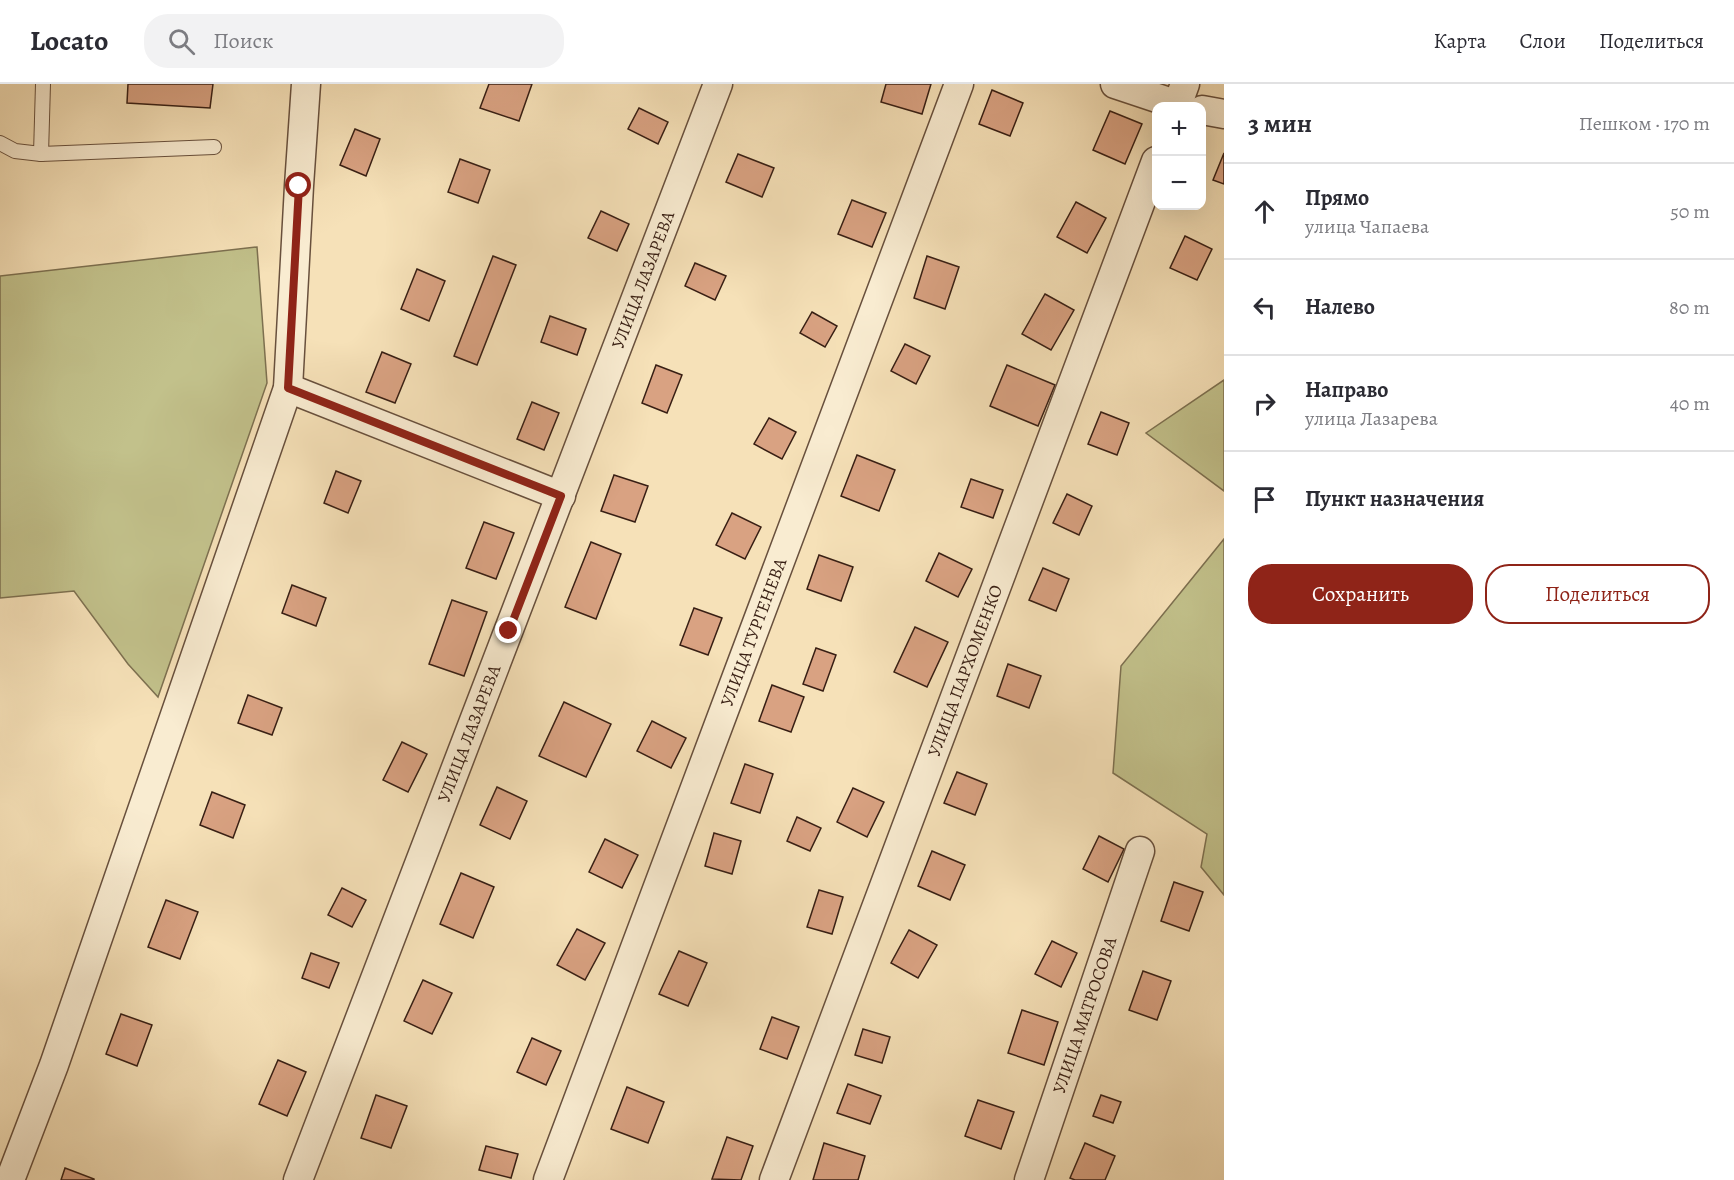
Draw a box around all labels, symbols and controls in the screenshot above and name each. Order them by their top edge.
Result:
search box [144,14,564,68]
text: Locato [30,22,108,60]
icon: search [165,25,198,58]
text: Поиск [213,26,274,56]
text: Карта [1433,27,1486,55]
text: Слои [1519,27,1566,55]
text: Поделиться [1599,27,1704,55]
map controls [1152,102,1206,210]
button: + [1152,102,1206,156]
text: 3 мин [1248,106,1312,141]
text: Пешком · 170 m [1579,110,1710,137]
button: − [1152,156,1206,210]
route start [285,172,311,198]
text: Прямо [1305,183,1369,213]
icon: ahead [1248,195,1281,228]
text: 50 m [1670,198,1710,225]
street label: УЛИЦА ЛАЗАРЕВА [606,207,680,352]
text: улица Чапаева [1305,213,1429,240]
icon: left [1248,291,1281,324]
text: Налево [1305,292,1375,322]
text: 80 m [1669,294,1710,321]
text: Направо [1305,375,1388,405]
icon: right [1248,387,1281,420]
text: 40 m [1670,390,1710,417]
text: улица Лазарева [1305,405,1438,432]
icon: arrive [1248,483,1281,516]
text: Пункт назначения [1305,484,1484,514]
street label: УЛИЦА ТУРГЕНЕВА [715,554,792,710]
button: Сохранить [1248,564,1473,624]
button: Поделиться [1485,564,1710,624]
street label: УЛИЦА ПАРХОМЕНКО [922,581,1008,760]
route end [495,617,521,643]
street label: УЛИЦА ЛАЗАРЕВА [432,661,507,806]
street label: УЛИЦА МАТРОСОВА [1047,933,1122,1097]

